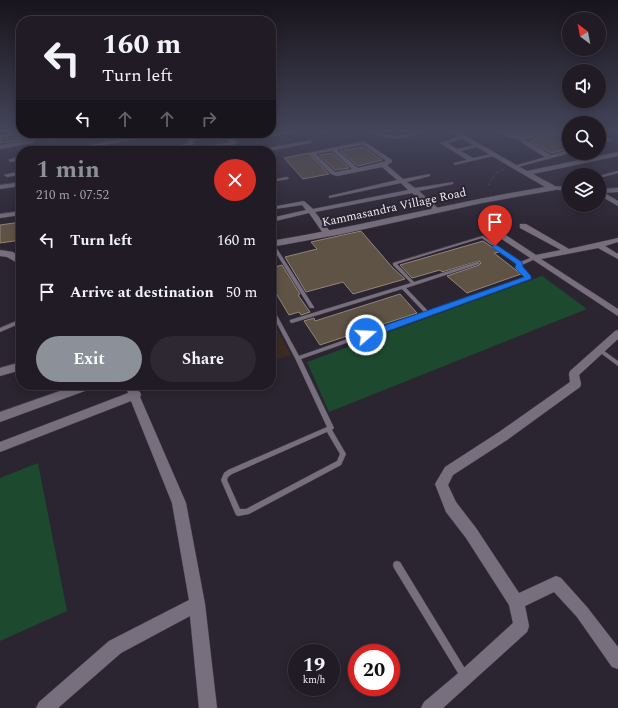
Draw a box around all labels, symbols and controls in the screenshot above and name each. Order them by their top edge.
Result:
north arrow [562,12,606,56]
map controls [562,12,606,212]
text: 160 m [102,23,181,66]
icon: left [36,32,88,84]
text: Turn left [102,62,173,89]
button: sound [562,64,606,108]
icon: left [72,108,94,130]
icon: ahead [114,108,136,130]
icon: ahead [156,108,178,130]
icon: right [198,108,220,130]
button: search [562,116,606,160]
text: 1 min [36,152,100,188]
button: close [214,159,256,201]
button: layers [562,168,606,212]
street label: Kammasandra Village Road [320,183,468,232]
text: 210 m · 07:52 [36,185,109,205]
pin [478,205,512,246]
icon: arrive [484,211,506,233]
icon: left [36,229,58,251]
text: Turn left [70,229,132,252]
text: 160 m [217,229,256,252]
icon: arrive [36,281,58,303]
text: Arrive at destination [70,281,214,304]
text: 50 m [226,281,257,304]
position arrow [345,314,387,356]
button: Exit [36,336,142,382]
button: Share [150,336,256,382]
speed limit sign: 20 [348,644,400,696]
text: 19 [303,650,325,680]
text: km/h [303,672,325,688]

